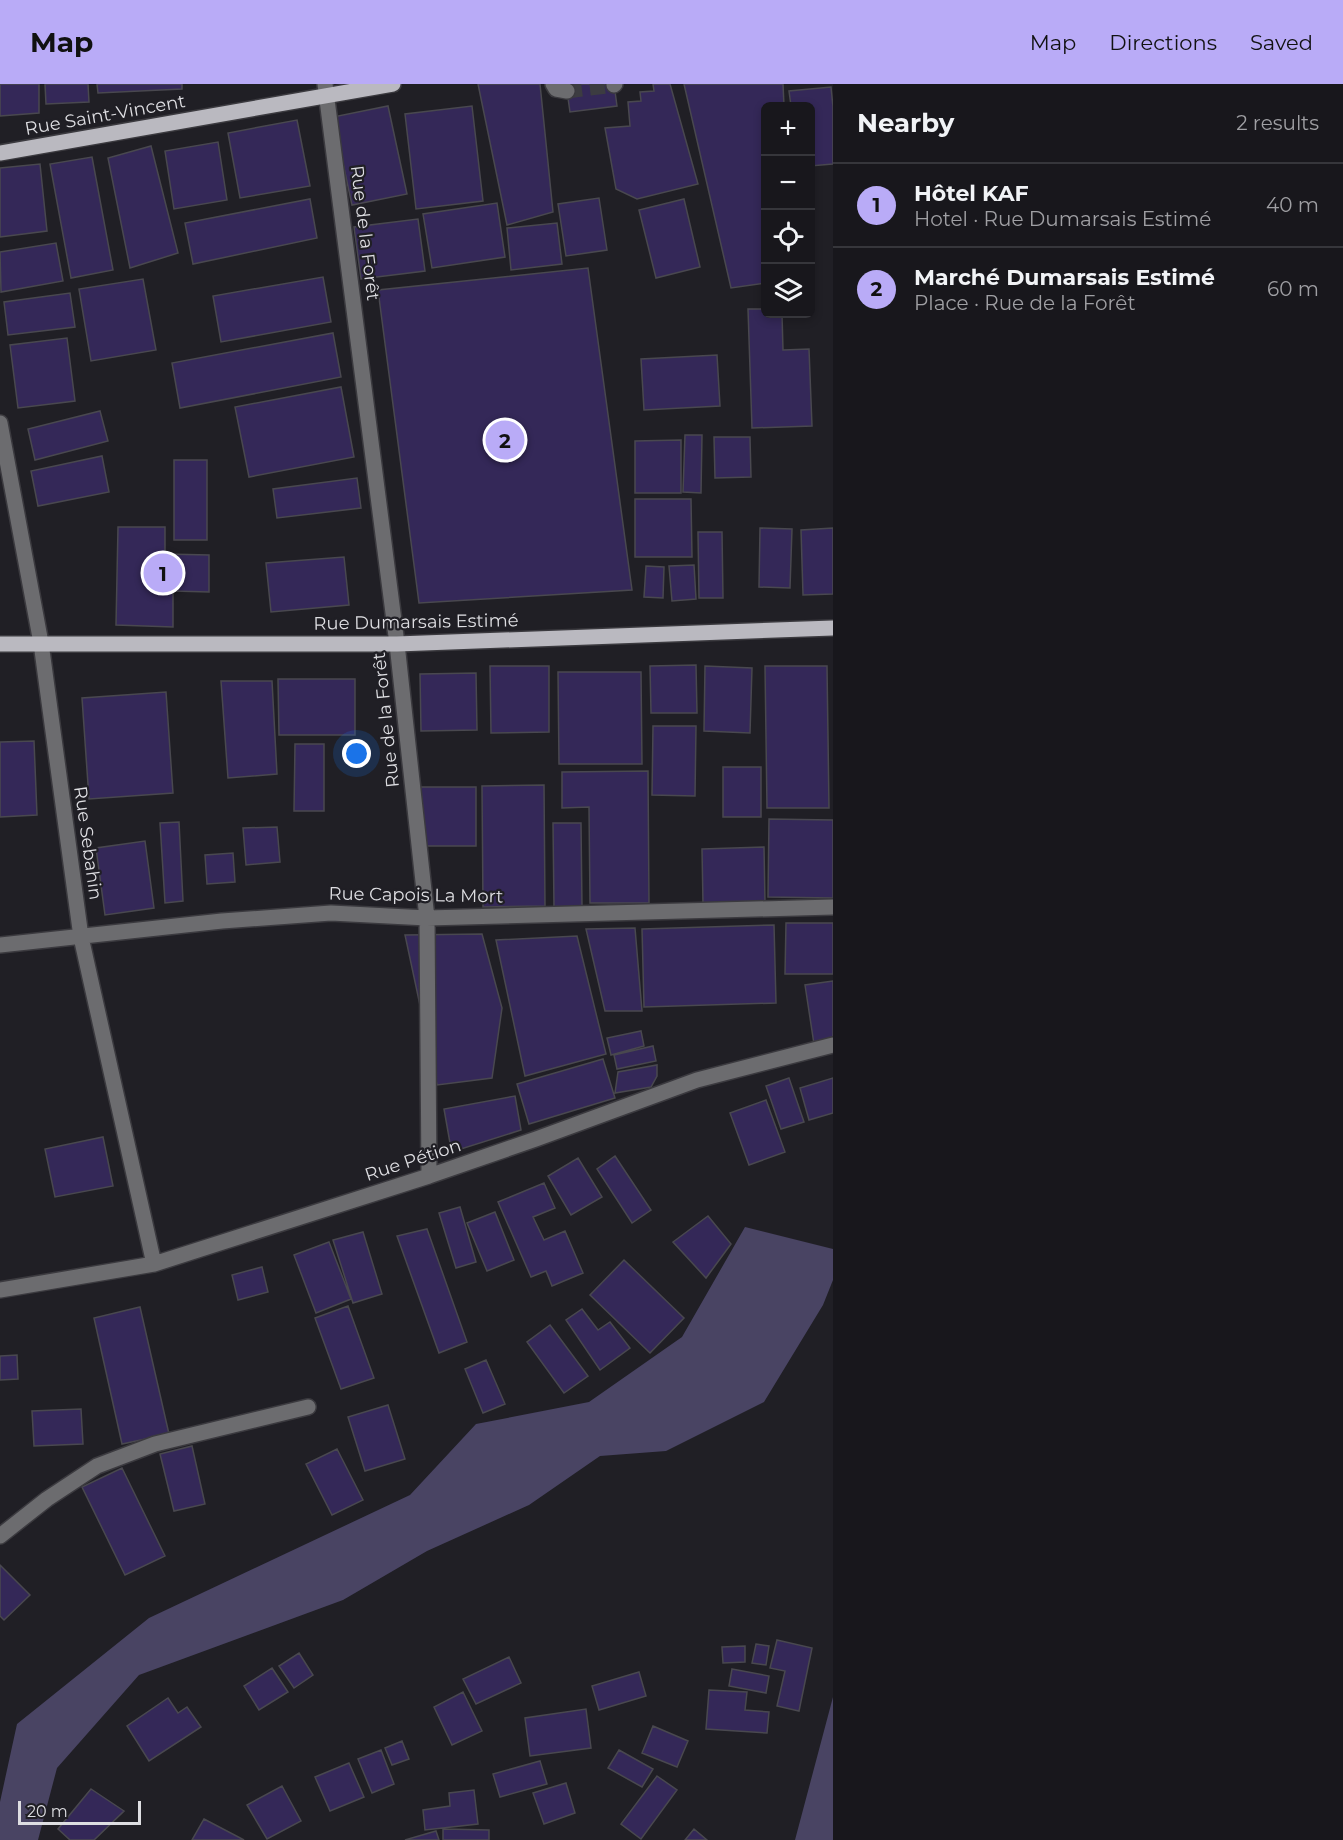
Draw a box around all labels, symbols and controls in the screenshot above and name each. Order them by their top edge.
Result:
text: Map [30,25,93,59]
text: Map [1030,30,1076,55]
text: Directions [1109,30,1217,55]
text: Saved [1250,30,1313,55]
street label: Rue Saint-Vincent [23,90,187,140]
map controls [761,102,815,318]
button: + [761,102,815,156]
text: Nearby [857,107,954,139]
text: 2 results [1236,111,1319,135]
button: − [761,156,815,210]
street label: Rue de la Forêt [346,164,384,302]
text: Hôtel KAF [914,180,1029,207]
text: 1 [873,193,880,217]
text: 40 m [1266,193,1319,217]
text: Hotel · Rue Dumarsais Estimé [914,207,1211,231]
button: locate [761,210,815,264]
button: layers [761,264,815,318]
text: Marché Dumarsais Estimé [914,264,1215,291]
text: 2 [871,277,882,301]
text: 60 m [1267,277,1319,301]
text: Place · Rue de la Forêt [914,291,1136,315]
pin: 2 [486,418,524,462]
pin: 1 [144,550,182,596]
street label: Rue Dumarsais Estimé [313,609,519,635]
street label: Rue de la Forêt [368,651,404,789]
your location [342,739,371,768]
street label: Rue Sebahin [69,785,107,901]
street label: Rue Capois La Mort [328,882,504,908]
street label: Rue Pétion [362,1134,464,1186]
scale bar [18,1798,141,1826]
text: 20 m [27,1802,68,1821]

